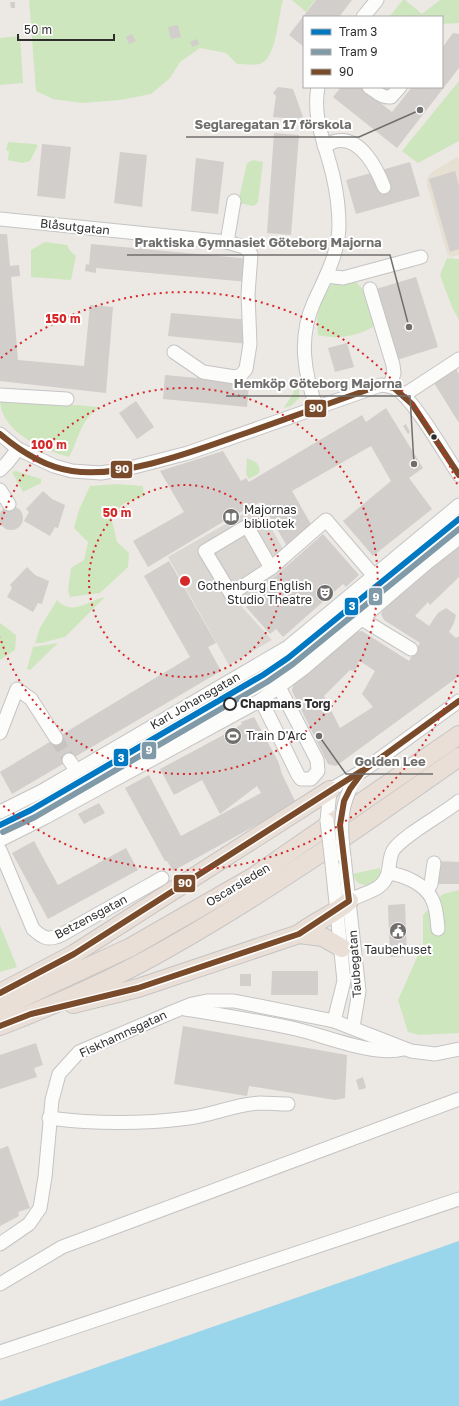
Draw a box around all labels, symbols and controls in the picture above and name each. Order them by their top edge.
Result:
scale bar [18,16,114,42]
legend [303,16,443,88]
text: 50 m [24,22,52,37]
text: Tram 3 [339,24,377,39]
text: Tram 9 [339,44,378,59]
text: 90 [339,64,354,79]
callout: Seglaregatan 17 förskola [186,112,359,137]
text: Seglaregatan 17 förskola [194,116,352,132]
street label: Blåsutgatan [39,215,111,238]
callout: Praktiska Gymnasiet Göteborg Majorna [127,230,390,255]
text: Praktiska Gymnasiet Göteborg Majorna [134,234,382,250]
text: 150 m [46,311,80,326]
callout: Hemköp Göteborg Majorna [226,371,410,396]
text: Hemköp Göteborg Majorna [234,375,403,391]
line badge: 90 [304,399,327,418]
text: 90 [309,401,323,414]
unlabelled marker [429,432,439,442]
text: 100 m [31,437,67,452]
line badge: 90 [110,460,133,479]
text: 90 [115,462,129,475]
place label: Majornas bibliotek [244,502,297,531]
text: 50 m [103,505,131,520]
library icon: Majornas bibliotek [221,507,241,527]
centre of rings [178,574,192,588]
place label: Gothenburg English Studio Theatre [197,578,312,607]
theatre icon: Gothenburg English Studio Theatre [315,583,335,603]
line badge: 9 [368,587,383,606]
text: 9 [373,590,380,603]
line badge: 3 [344,597,359,616]
text: 3 [349,599,356,612]
street label: Karl Johansgatan [147,669,242,732]
place label: Chapmans Torg [240,696,330,711]
marker: Chapmans Torg [223,697,237,711]
sports icon: Train D'Arc [223,726,243,746]
place label: Train D'Arc [246,728,307,743]
line badge: 9 [141,741,157,760]
text: 9 [146,743,153,756]
line badge: 3 [113,748,129,767]
callout: Golden Lee [346,749,433,774]
text: 3 [118,751,125,764]
text: Golden Lee [354,753,426,769]
street label: Oscarsleden [203,860,272,910]
line badge: 90 [173,874,196,893]
text: 90 [178,876,192,889]
street label: Betzensgatan [52,891,130,942]
public building icon: Taubehuset [388,921,408,941]
street label: Taubegatan [345,930,364,998]
place label: Taubehuset [364,942,432,957]
street label: Fiskhamnsgatan [77,1007,169,1060]

